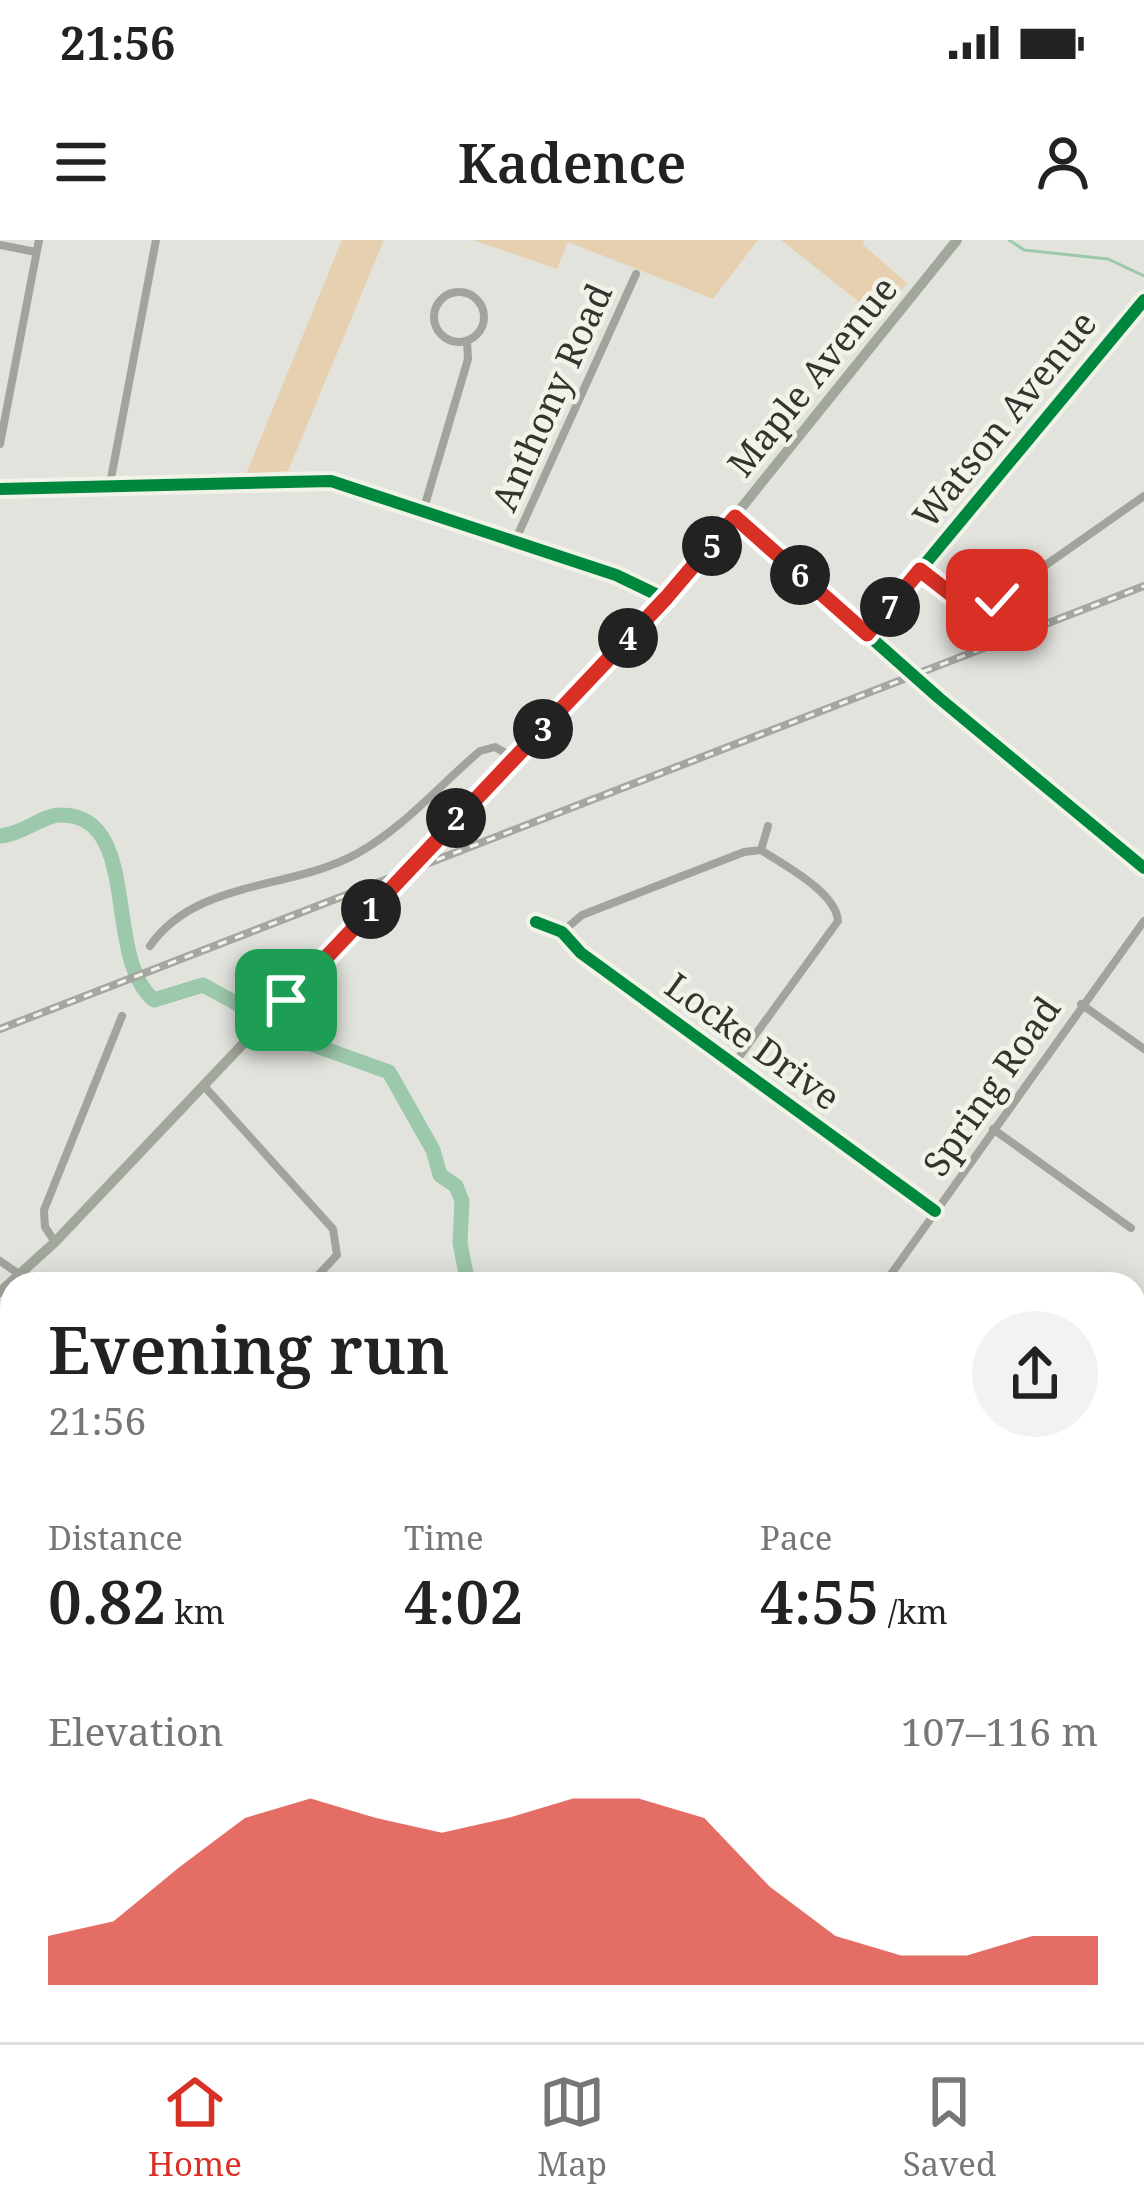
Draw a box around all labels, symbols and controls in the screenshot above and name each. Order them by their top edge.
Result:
text: 21:56 [60,12,175,73]
text: Kadence [458,125,686,199]
icon: menu [48,129,114,195]
icon: person [1030,129,1096,195]
street label: Maple Avenue [716,266,908,486]
street label: Anthony Road [479,276,623,518]
street label: Watson Avenue [901,300,1107,538]
pin: 5 [682,516,742,576]
text: 5 [703,523,721,568]
pin: 6 [770,545,830,605]
pin [946,549,1048,651]
text: 6 [791,552,809,597]
icon: check [964,567,1030,633]
pin: 7 [860,577,920,637]
text: 7 [881,584,899,629]
pin: 4 [598,608,658,668]
text: 4 [619,615,637,660]
pin: 3 [513,699,573,759]
text: 3 [534,706,552,751]
pin: 2 [426,788,486,848]
text: 2 [447,795,465,840]
pin: 1 [341,879,401,939]
text: 1 [362,886,380,931]
pin [235,949,337,1051]
street label: Locke Drive [656,961,850,1121]
icon: arrive [253,967,319,1033]
street label: Spring Road [911,986,1071,1186]
text: Evening run [48,1303,449,1393]
button: share [972,1311,1098,1437]
text: 21:56 [48,1393,146,1446]
text: Distance [48,1515,183,1560]
text: Time [404,1515,484,1560]
text: Pace [760,1515,832,1560]
text: 0.82 [48,1560,166,1642]
text: 4:02 [404,1560,523,1642]
text: 4:55 [760,1560,879,1642]
text: km [166,1589,225,1634]
text: /km [879,1589,948,1634]
text: Elevation [48,1704,224,1757]
text: 107–116 m [901,1704,1098,1757]
tab: Home [148,2069,242,2186]
tab: Map [537,2069,607,2186]
tab: Saved [903,2069,996,2186]

